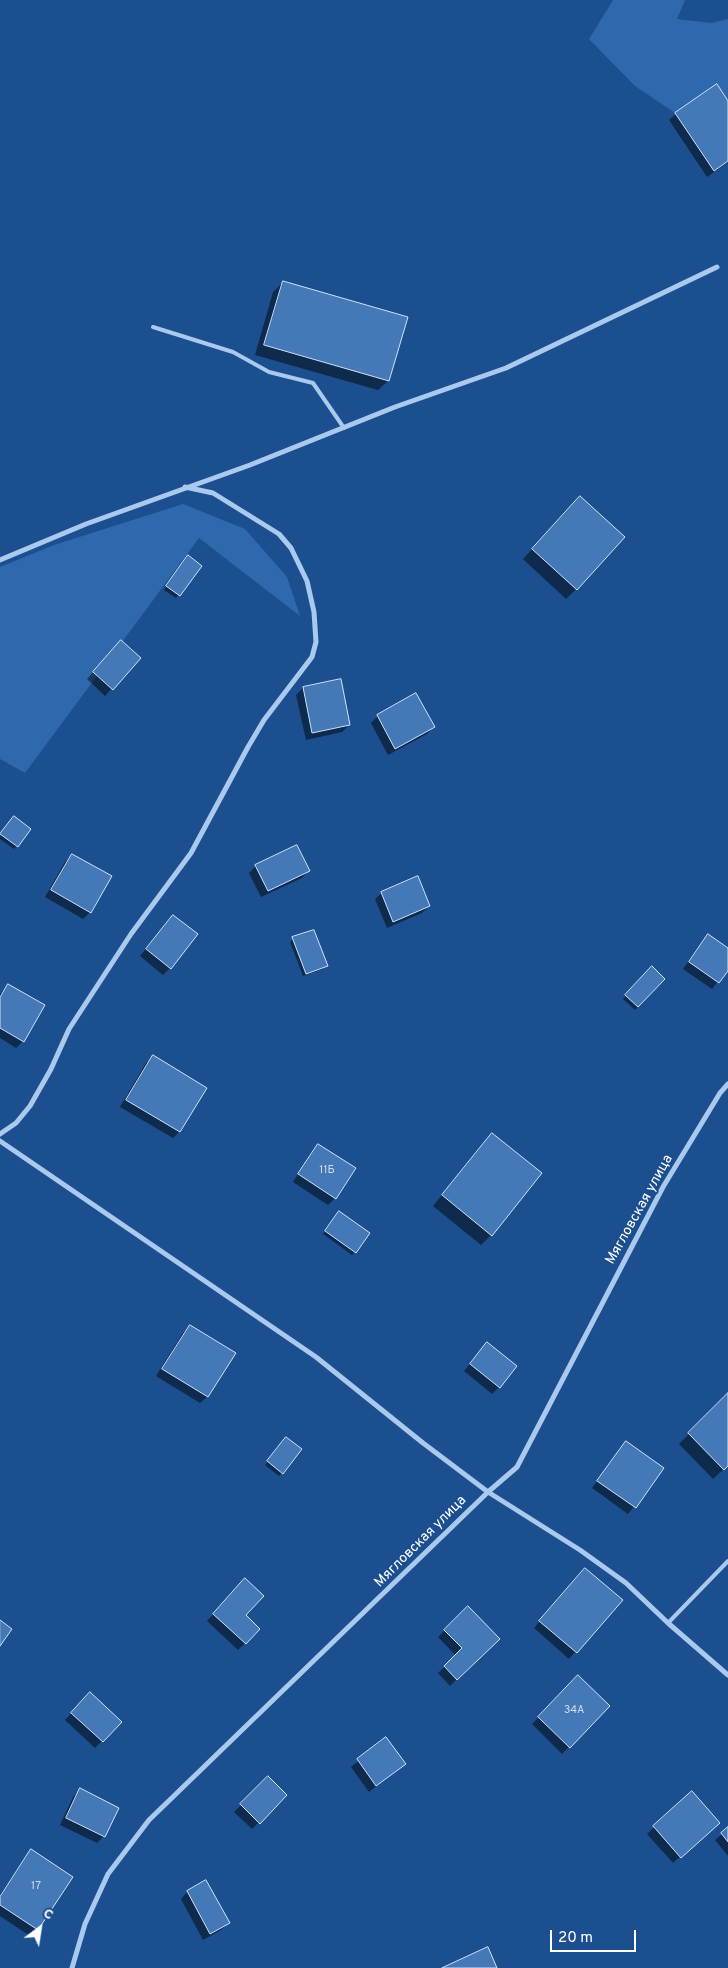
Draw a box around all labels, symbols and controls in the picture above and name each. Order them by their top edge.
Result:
street label: Мягловская улица [603,1152,677,1268]
house number: 11Б [319,1164,335,1178]
street label: Мягловская улица [372,1493,470,1591]
house number: 34А [564,1704,584,1718]
house number: 17 [31,1880,41,1894]
north arrow [15,1903,65,1953]
text: С [40,1905,56,1924]
scale bar [553,1920,639,1952]
text: 20 m [558,1929,593,1948]

